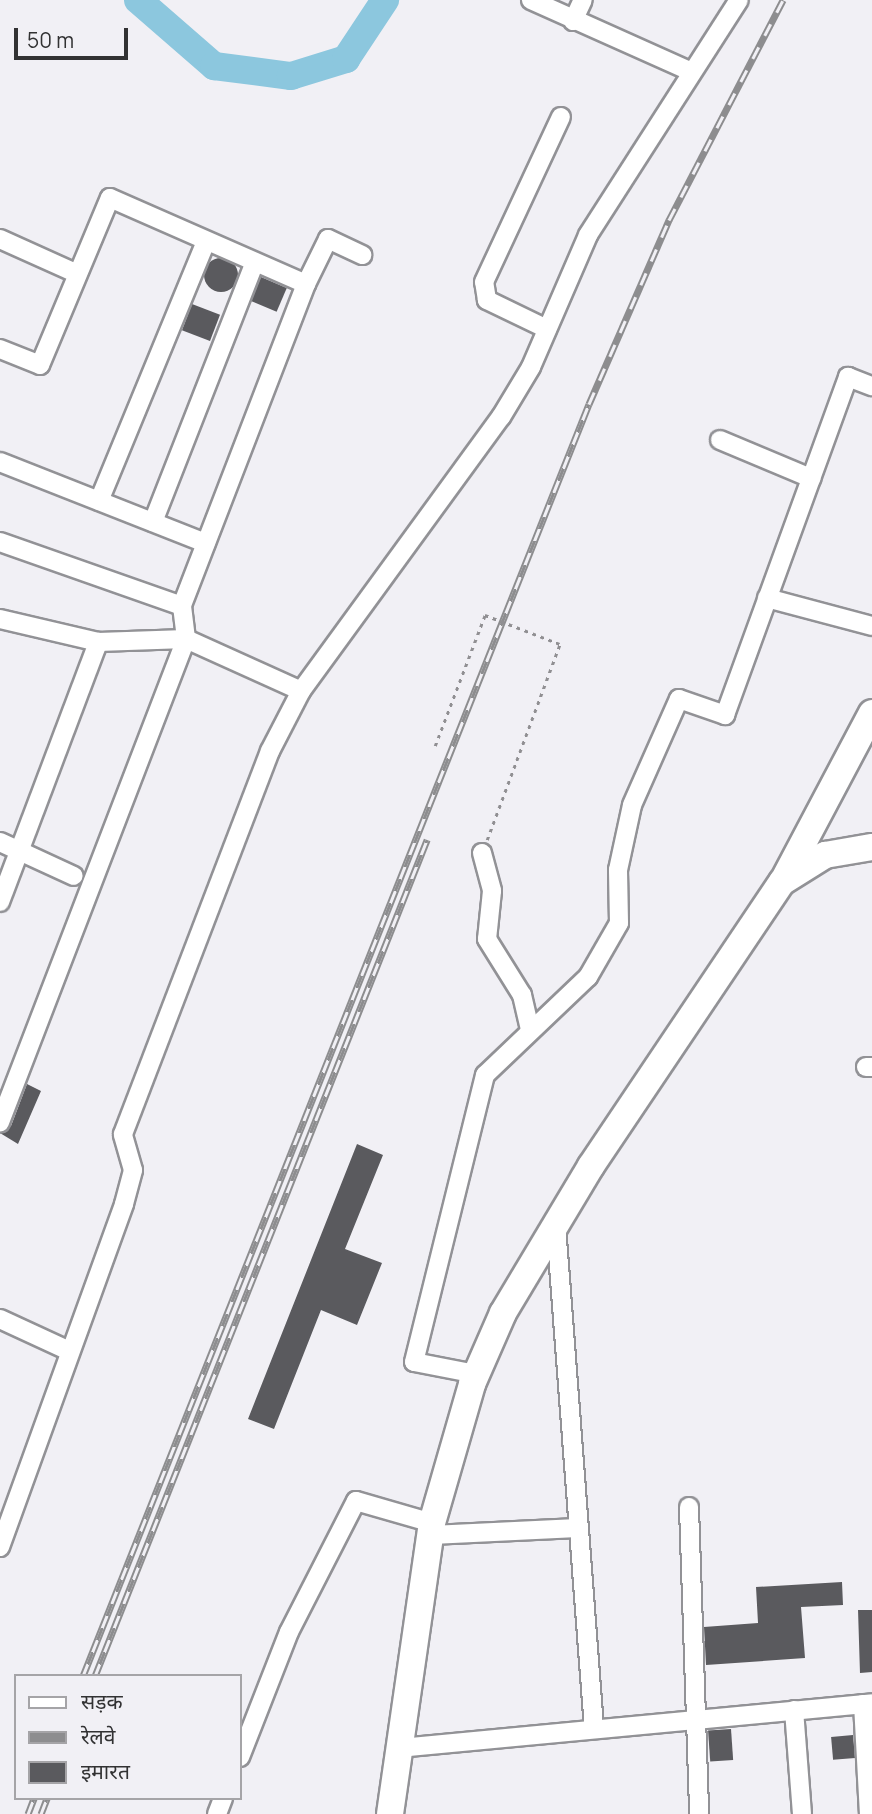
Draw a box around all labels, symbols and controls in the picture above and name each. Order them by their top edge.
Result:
scale bar [18,14,131,58]
text: 50 m [27,26,74,54]
legend [14,1674,242,1800]
text: सड़क [81,1687,123,1715]
text: रेलवे [81,1722,116,1750]
text: इमारत [81,1757,130,1785]

